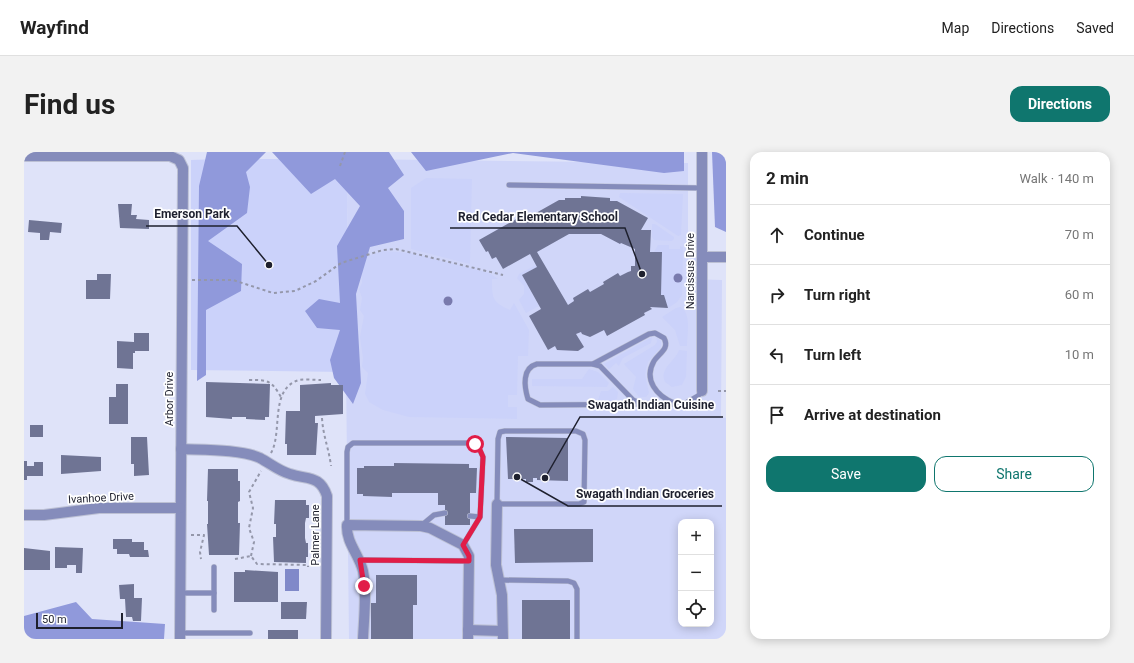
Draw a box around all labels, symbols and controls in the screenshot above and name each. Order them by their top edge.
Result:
text: Wayfind [20,16,89,39]
text: Map [942,20,969,36]
text: Directions [991,20,1054,36]
text: Saved [1076,20,1114,36]
button: Directions [1010,86,1110,122]
text: Find us [24,88,115,121]
text: 2 min [766,168,809,188]
text: Walk · 140 m [1019,171,1094,186]
callout: Emerson Park [146,202,237,226]
callout: Red Cedar Elementary School [450,204,625,228]
text: Emerson Park [154,207,230,221]
text: Red Cedar Elementary School [458,210,618,224]
icon: ahead [766,224,788,246]
text: Continue [804,226,865,244]
text: 70 m [1065,227,1094,242]
street label: Narcissus Drive [684,233,697,309]
icon: right [766,284,788,306]
text: Turn right [804,286,870,304]
text: 60 m [1065,287,1094,302]
icon: left [766,344,788,366]
text: Turn left [804,346,861,364]
text: 10 m [1065,347,1094,362]
street label: Arbor Drive [163,372,176,426]
callout: Swagath Indian Cuisine [580,393,723,417]
text: Swagath Indian Cuisine [588,398,715,412]
icon: arrive [766,404,788,426]
text: Arrive at destination [804,406,941,424]
route start [466,435,484,453]
button: Save [766,456,926,492]
button: Share [934,456,1094,492]
callout: Swagath Indian Groceries [568,482,722,506]
text: Swagath Indian Groceries [576,487,714,501]
street label: Ivanhoe Drive [68,490,134,506]
street label: Palmer Lane [309,504,322,566]
map controls [678,519,714,627]
button: + [678,519,714,555]
button: − [678,555,714,591]
route end [355,577,373,595]
button: locate [678,591,714,627]
scale bar [36,611,123,630]
text: 50 m [42,613,67,626]

